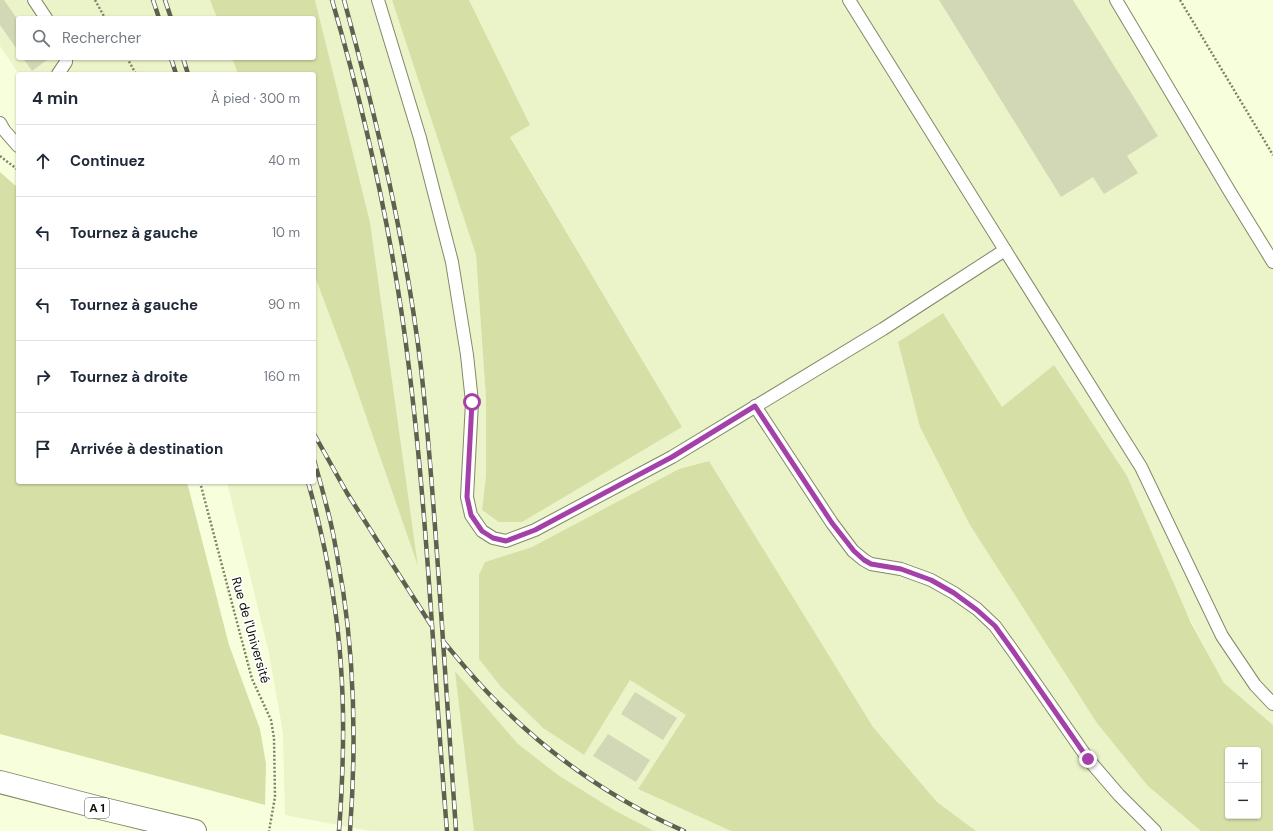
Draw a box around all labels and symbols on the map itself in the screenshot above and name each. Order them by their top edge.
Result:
route start [463,393,481,411]
street label: Rue de l'Université [228,575,274,685]
route end [1079,750,1097,768]
road number: A 1 [85,798,109,818]

